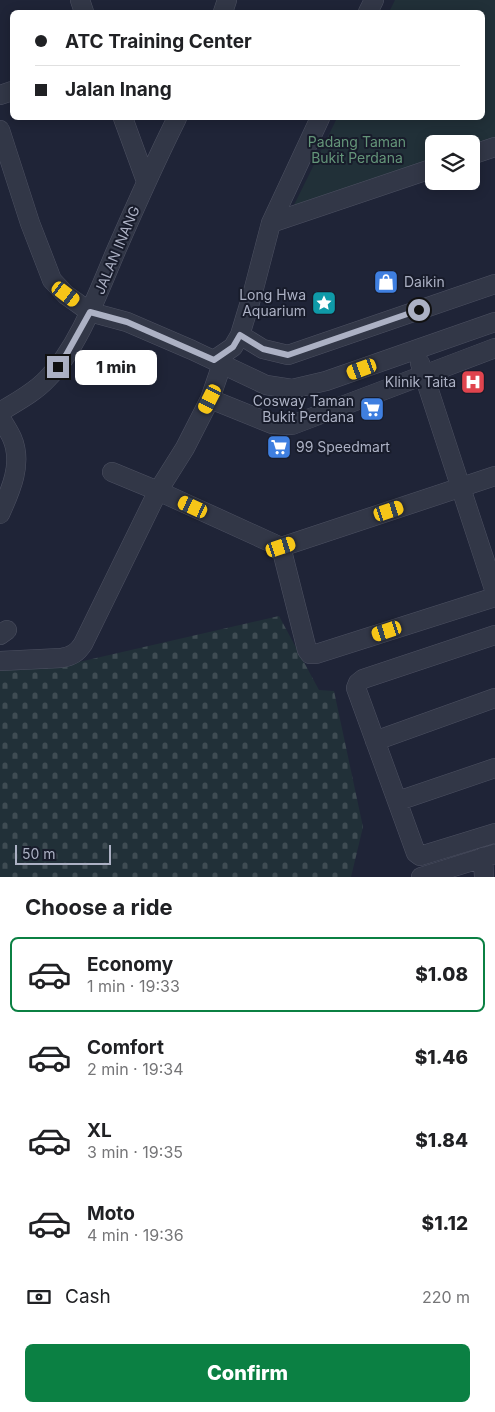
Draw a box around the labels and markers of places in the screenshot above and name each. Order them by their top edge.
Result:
shop icon: Daikin [373,269,399,295]
place label: Daikin [404,273,445,290]
place label: Long Hwa Aquarium [239,286,306,319]
place icon: Long Hwa Aquarium [311,290,337,316]
hospital icon: Klinik Taita [460,369,486,395]
place label: Klinik Taita [385,373,456,390]
place label: Cosway Taman Bukit Perdana [253,392,354,425]
supermarket icon: Cosway Taman Bukit Perdana [359,396,385,422]
supermarket icon: 99 Speedmart [266,434,292,460]
place label: 99 Speedmart [296,438,390,455]

